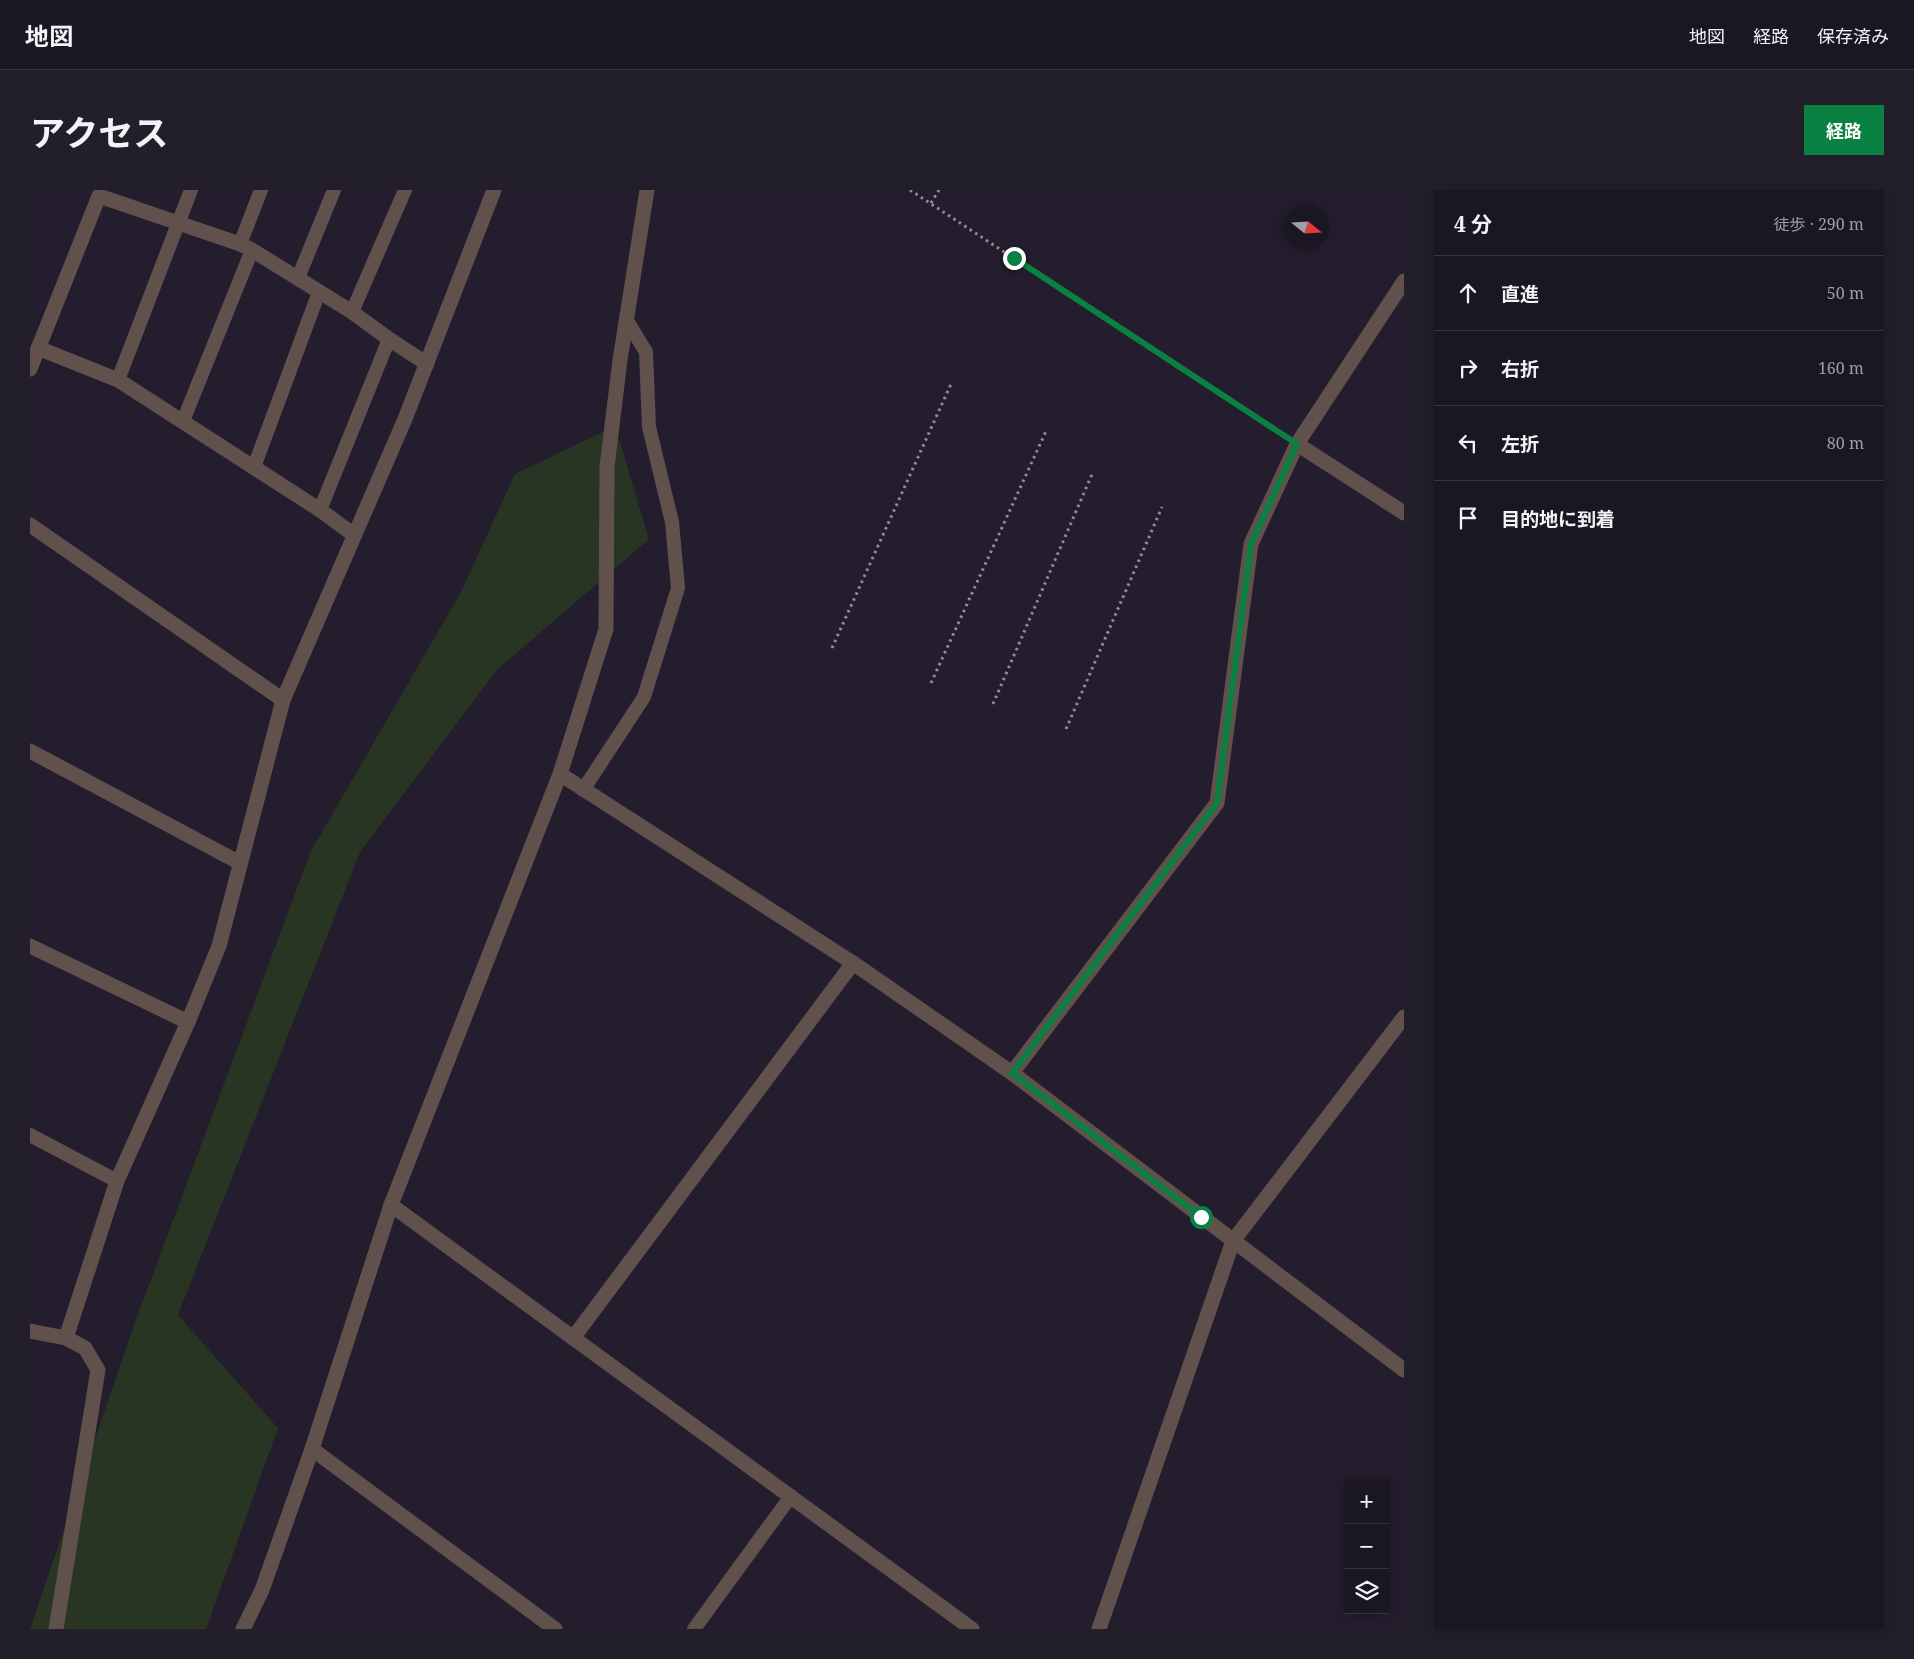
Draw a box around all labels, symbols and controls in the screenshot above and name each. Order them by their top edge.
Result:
text: 地図 [25,19,73,52]
text: 地図 [1689,24,1725,48]
text: 経路 [1753,24,1789,48]
text: 保存済み [1817,24,1889,48]
button: 経路 [1804,105,1884,155]
text: アクセス [30,109,168,156]
north arrow [1284,205,1329,250]
text: 4 分 [1454,210,1492,238]
text: 徒歩 · 290 m [1774,213,1864,235]
route end [1003,247,1026,270]
icon: ahead [1454,279,1482,307]
text: 直進 [1501,281,1539,307]
text: 50 m [1827,282,1864,304]
icon: right [1454,354,1482,382]
text: 右折 [1501,356,1539,382]
text: 160 m [1818,357,1864,379]
icon: left [1454,429,1482,457]
text: 左折 [1501,431,1539,457]
text: 80 m [1827,432,1864,454]
icon: arrive [1454,504,1482,532]
text: 目的地に到着 [1501,506,1615,532]
route start [1190,1206,1213,1229]
map controls [1344,1479,1389,1614]
button: + [1344,1479,1389,1524]
button: − [1344,1524,1389,1569]
button: layers [1344,1569,1389,1614]

